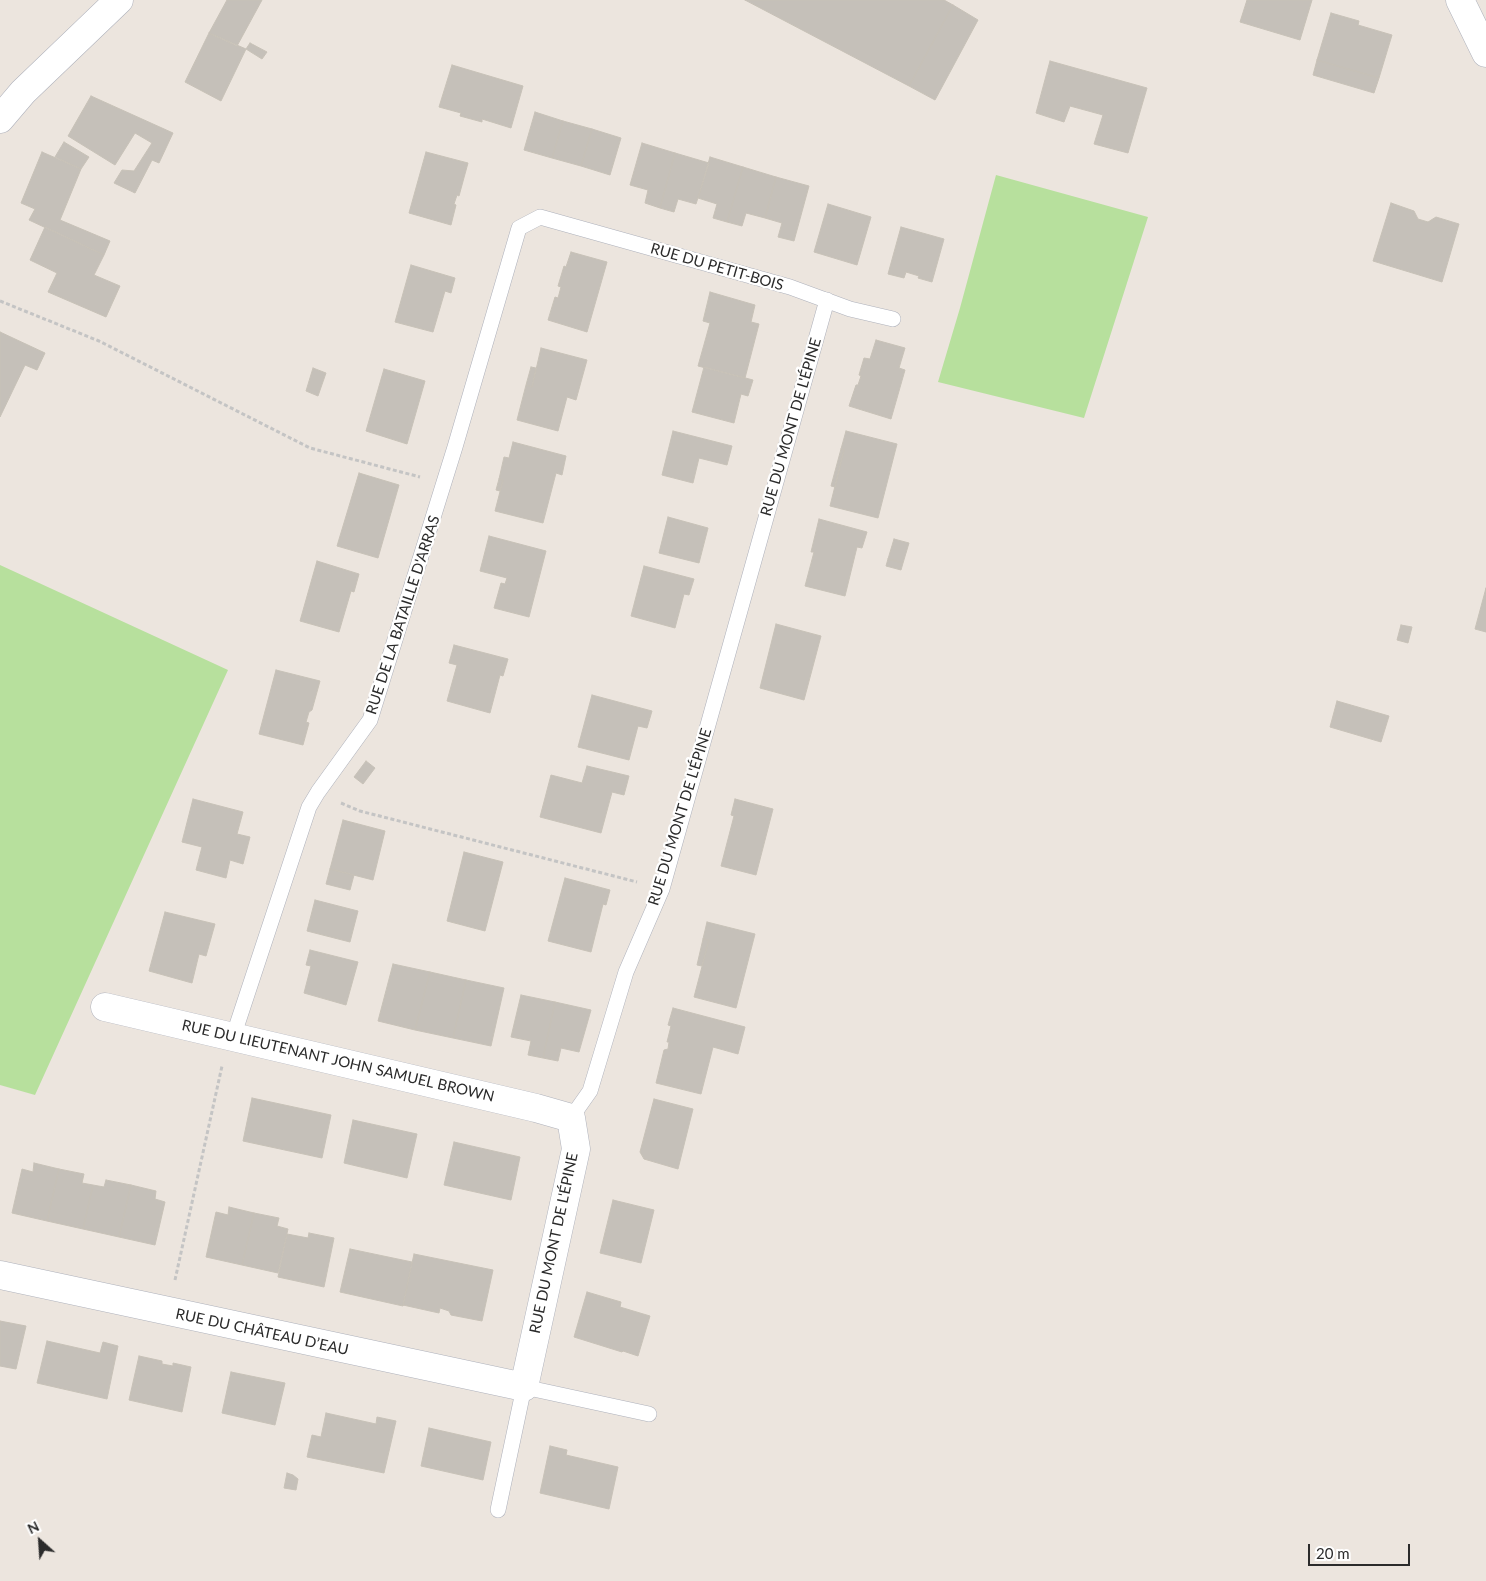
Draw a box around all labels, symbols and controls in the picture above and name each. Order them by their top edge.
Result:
street label: RUE DU PETIT-BOIS [648,239,786,295]
street label: RUE DU MONT DE L'ÉPINE [757,336,825,518]
street label: RUE DE LA BATAILLE D'ARRAS [362,513,444,717]
street label: RUE DU MONT DE L'ÉPINE [644,726,716,908]
street label: RUE DU LIEUTENANT JOHN SAMUEL BROWN [180,1016,496,1106]
street label: RUE DU MONT DE L'ÉPINE [526,1151,582,1335]
street label: RUE DU CHÂTEAU D’EAU [174,1305,350,1359]
north arrow [15,1516,65,1566]
text: N [25,1517,42,1537]
scale bar [1311,1534,1414,1566]
text: 20 m [1316,1544,1350,1562]

